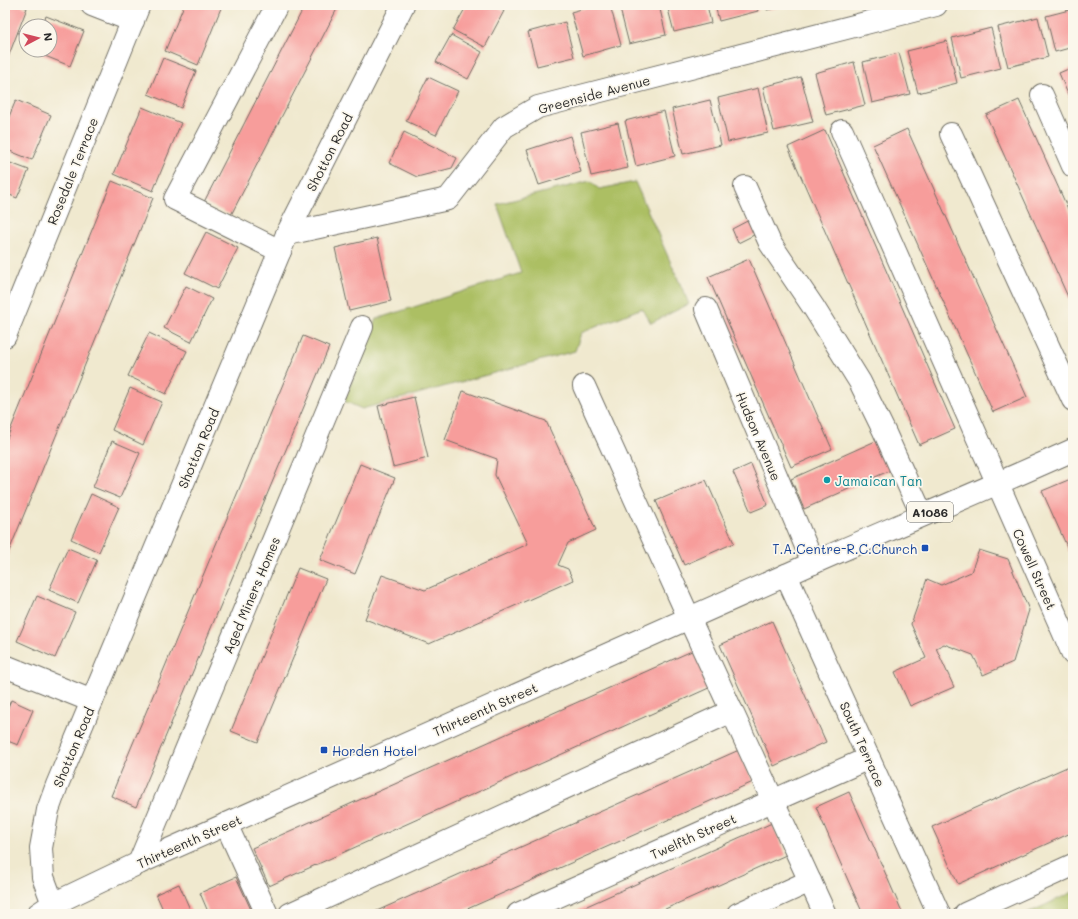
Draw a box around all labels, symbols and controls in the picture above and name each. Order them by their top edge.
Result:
north arrow [18,18,58,58]
text: N [40,32,56,42]
street label: Greenside Avenue [536,71,652,117]
street label: Shotton Road [302,110,356,194]
street label: Rosedale Terrace [43,115,101,227]
street label: Hudson Avenue [733,389,785,483]
street label: Shotton Road [174,405,222,491]
place label: Jamaican Tan [835,472,922,489]
marker: Jamaican Tan [822,475,832,485]
road number: A1086 [907,502,953,522]
street label: Cowell Street [1010,526,1061,613]
street label: Aged Miners Homes [219,534,283,656]
place label: T.A.Centre-R.C.Church [772,540,917,557]
marker: T.A.Centre-R.C.Church [920,543,930,553]
street label: Thirteenth Street [430,678,540,740]
street label: South Terrace [837,699,889,789]
street label: Shotton Road [49,704,97,790]
place label: Horden Hotel [332,742,417,759]
marker: Horden Hotel [319,745,329,755]
street label: Twelfth Street [647,809,739,863]
street label: Thirteenth Street [134,810,244,872]

